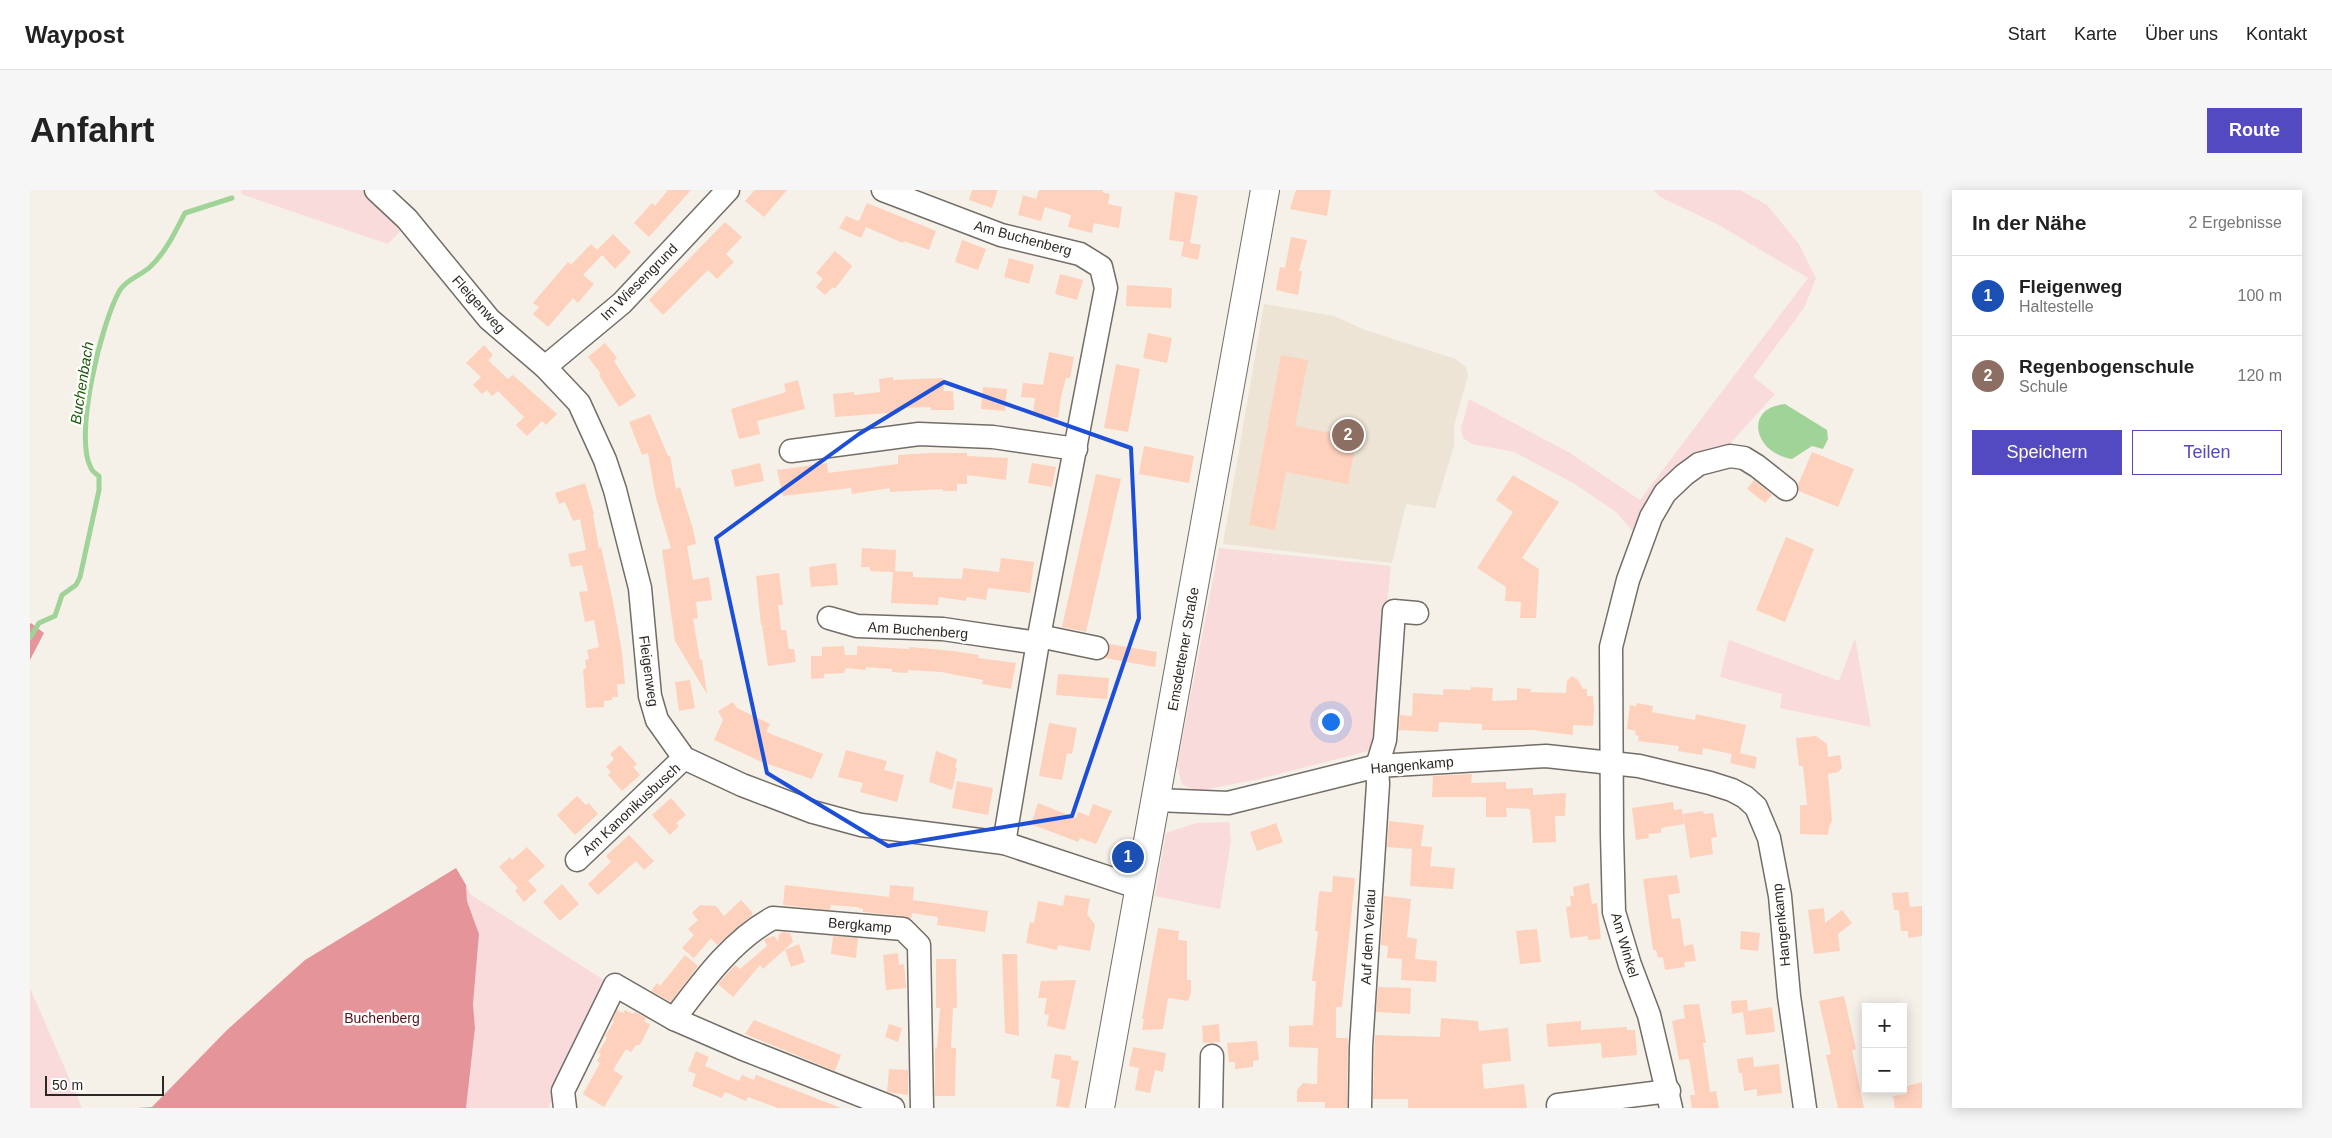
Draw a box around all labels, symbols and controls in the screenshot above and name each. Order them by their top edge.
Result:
text: Waypost [25,21,124,48]
text: Start [2008,24,2046,44]
text: Karte [2074,24,2117,44]
text: Über uns [2145,24,2218,44]
text: Kontakt [2246,24,2307,44]
button: Route [2207,108,2302,153]
text: Anfahrt [30,110,154,149]
text: In der Nähe [1972,211,2086,234]
text: 2 Ergebnisse [2189,214,2282,231]
street label: Am Buchenberg [972,217,1074,259]
street label: Im Wiesengrund [597,240,681,324]
street label: Fleigenweg [449,272,509,336]
text: Fleigenweg [2019,276,2122,297]
text: 1 [1984,287,1992,304]
text: 100 m [2238,287,2282,304]
text: Haltestelle [2019,298,2094,315]
water label: Buchenbach [67,340,96,425]
text: Regenbogenschule [2019,356,2194,377]
text: 2 [1984,367,1992,384]
text: 120 m [2238,367,2282,384]
text: Schule [2019,378,2068,395]
pin: 2 [1332,416,1364,454]
button: Speichern [1972,430,2122,475]
button: Teilen [2132,430,2282,475]
street label: Emsdettener Straße [1164,586,1202,712]
street label: Am Buchenberg [867,619,969,641]
street label: Fleigenweg [636,634,662,708]
your location [1318,709,1344,735]
street label: Hangenkamp [1370,753,1454,777]
street label: Am Kanonikusbusch [579,760,683,858]
pin: 1 [1112,838,1144,876]
street label: Hangenkamp [1769,883,1793,967]
street label: Auf dem Verlau [1358,889,1378,985]
street label: Am Winkel [1608,911,1642,979]
street label: Bergkamp [828,914,893,936]
map controls [1862,1003,1907,1093]
button: + [1862,1003,1907,1048]
park label: Buchenberg [344,1010,420,1026]
button: − [1862,1048,1907,1093]
scale bar [45,1073,164,1096]
text: 50 m [52,1077,83,1093]

